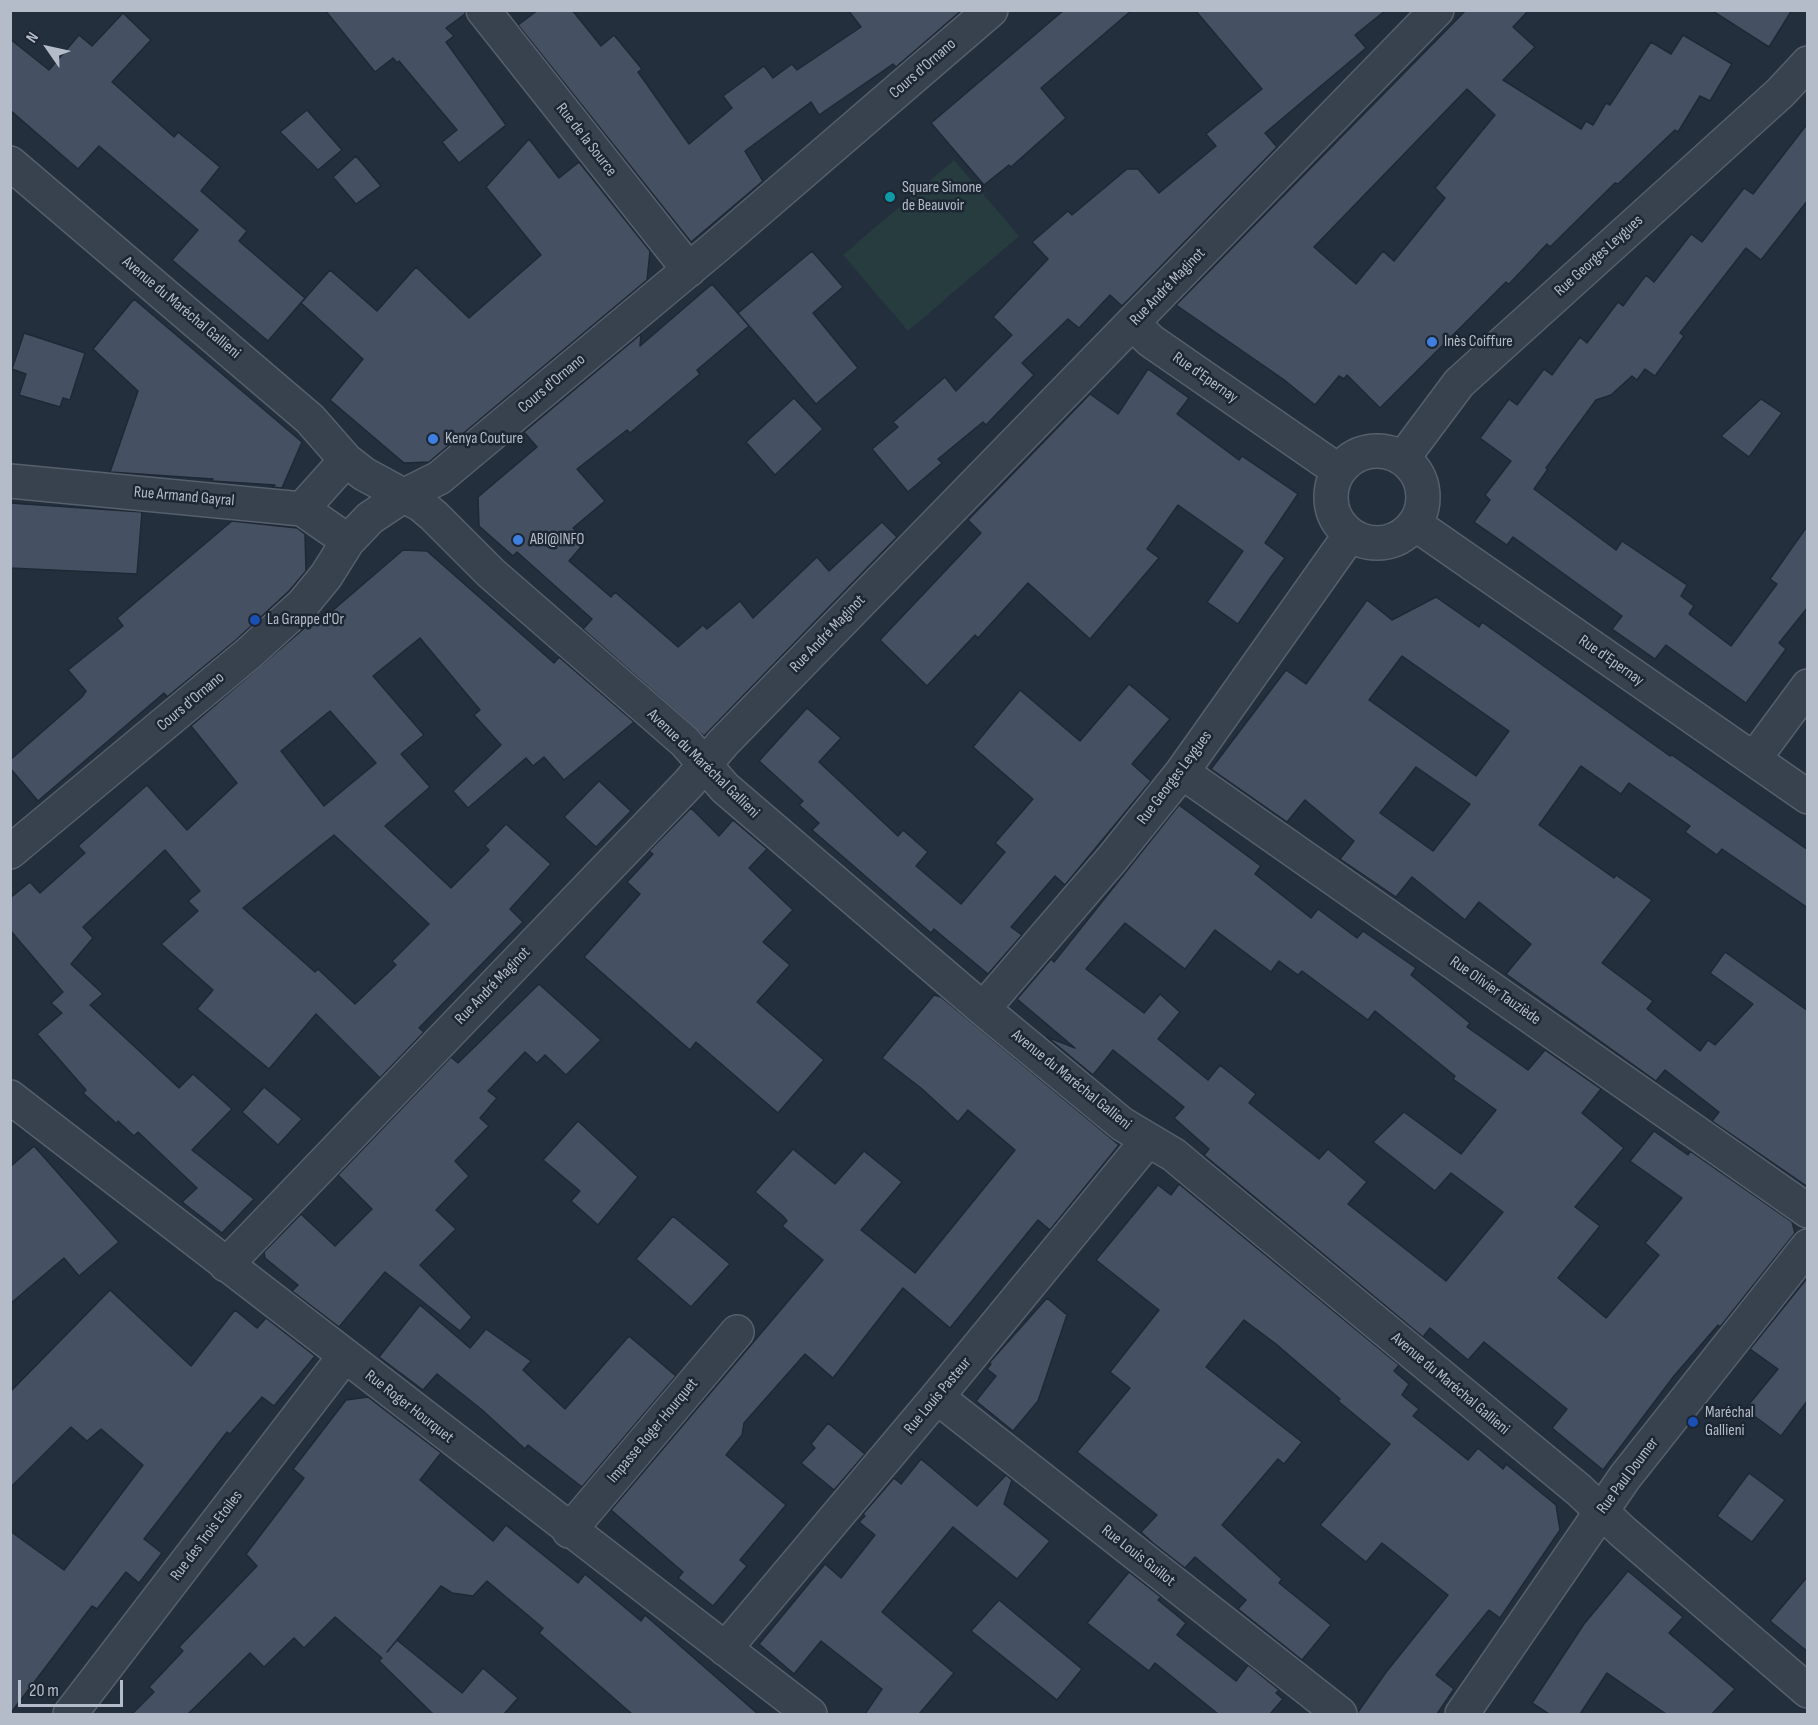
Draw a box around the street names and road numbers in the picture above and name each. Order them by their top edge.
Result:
street label: Cours d'Ornano [886,35,960,103]
street label: Rue de la Source [551,100,621,180]
street label: Rue Georges Leygues [1551,211,1647,301]
street label: Rue André Maginot [1126,244,1210,330]
street label: Avenue du Maréchal Gallieni [118,253,244,363]
street label: Rue d'Epernay [1169,348,1241,408]
street label: Cours d'Ornano [515,350,589,418]
street label: Rue Armand Gayral [133,483,235,511]
street label: Rue André Maginot [786,591,870,677]
street label: Rue d'Epernay [1575,631,1647,691]
street label: Cours d'Ornano [154,668,228,736]
street label: Avenue du Maréchal Gallieni [643,706,763,822]
street label: Rue Georges Leygues [1134,727,1216,829]
street label: Rue André Maginot [451,943,535,1029]
street label: Rue Olivier Tauziède [1446,953,1544,1029]
street label: Avenue du Maréchal Gallieni [1007,1026,1135,1134]
street label: Avenue du Maréchal Gallieni [1387,1329,1513,1439]
street label: Rue Louis Pasteur [900,1354,976,1438]
street label: Rue Roger Hourquet [361,1366,457,1448]
street label: Impasse Roger Hourquet [604,1375,702,1487]
street label: Rue Paul Doumer [1593,1434,1663,1518]
street label: Rue des Trois Etoiles [167,1487,247,1585]
street label: Rue Louis Guillot [1097,1521,1179,1591]

